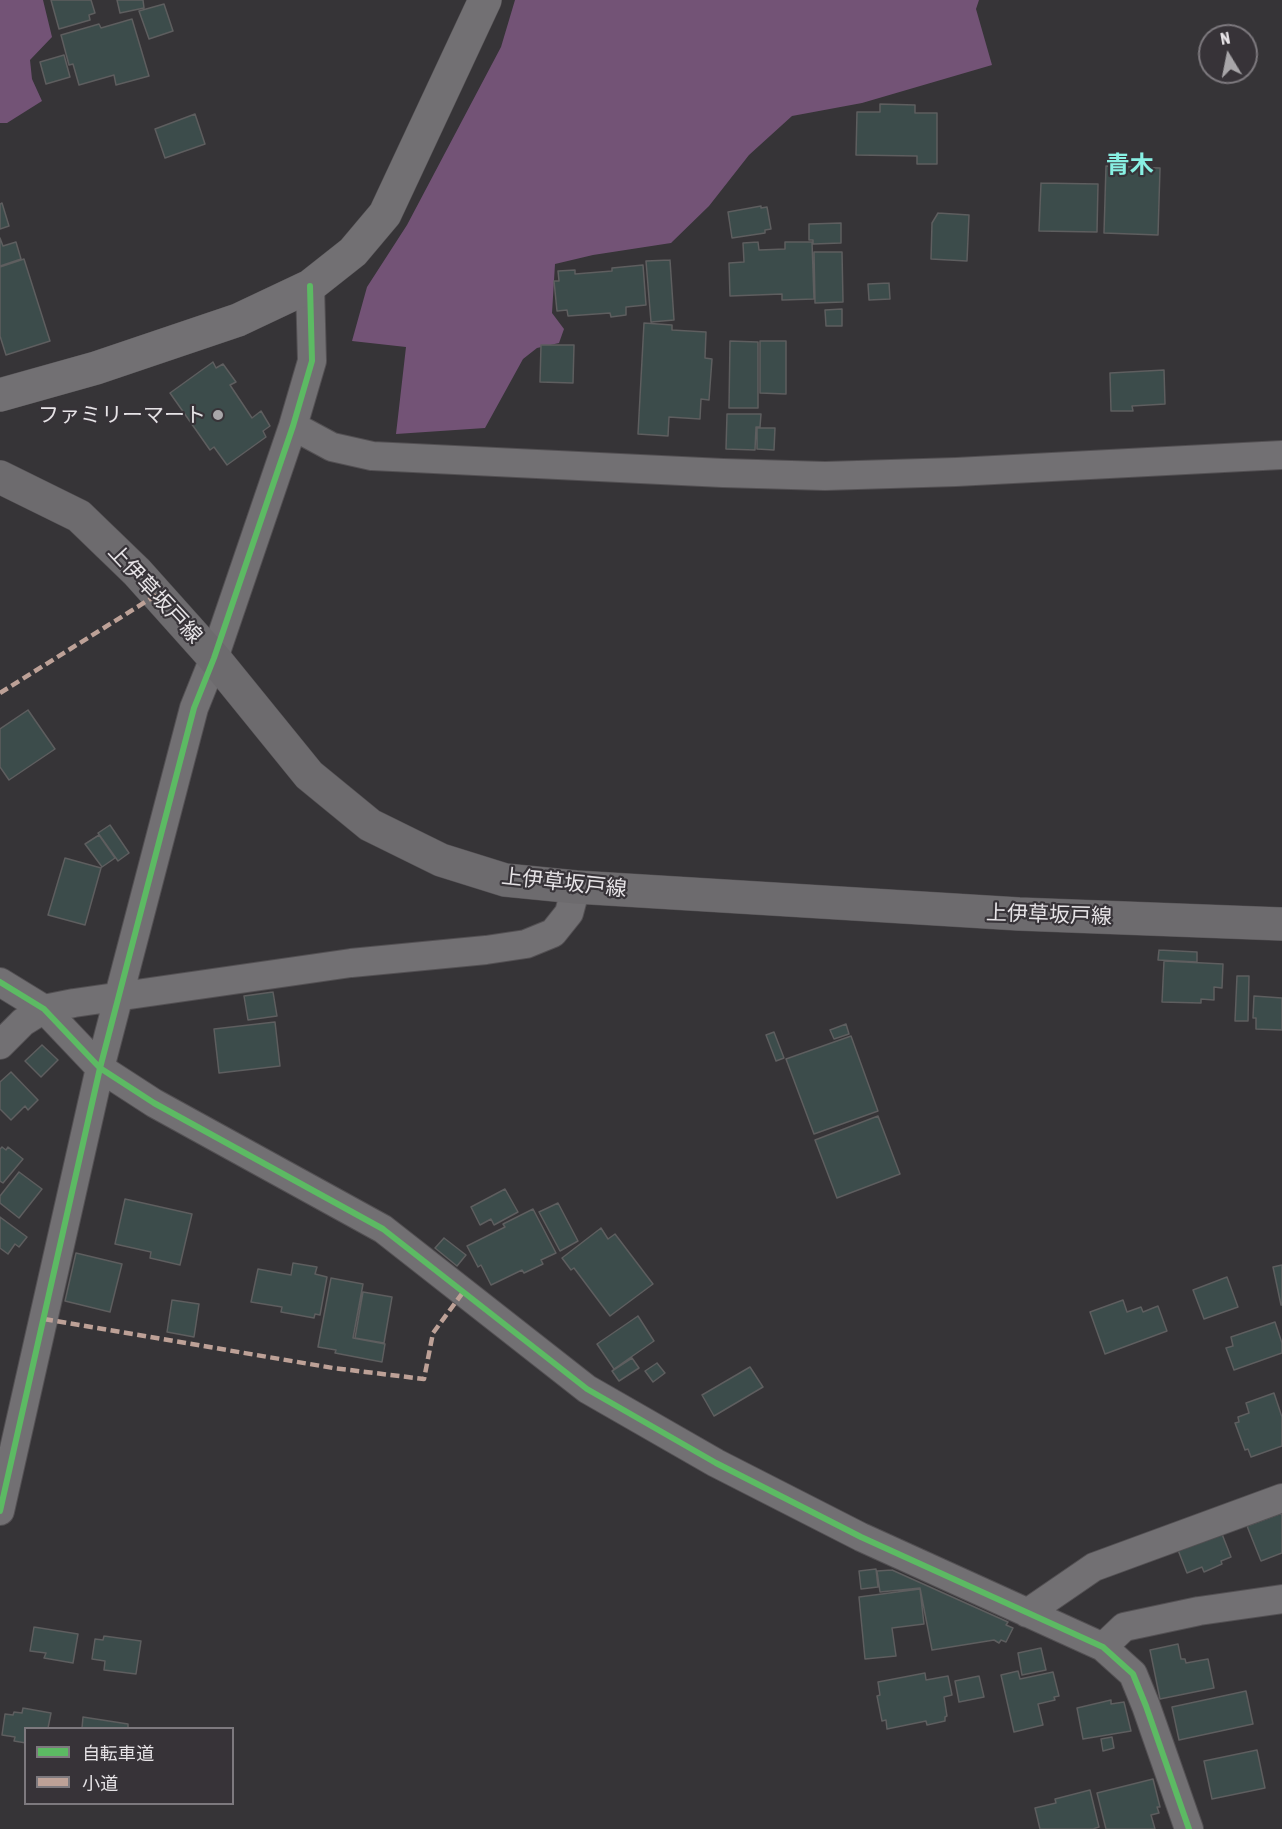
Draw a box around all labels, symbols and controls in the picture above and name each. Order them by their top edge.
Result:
north arrow [1198,24,1258,84]
text: N [1219,29,1231,48]
district label: 青木 [1106,151,1154,179]
place label: ファミリーマート [38,402,206,428]
marker: ファミリーマート [211,408,225,422]
street label: 上伊草坂戸線 [103,539,207,649]
street label: 上伊草坂戸線 [500,864,628,902]
street label: 上伊草坂戸線 [986,900,1112,930]
legend [24,1727,234,1805]
text: 自転車道 [82,1743,154,1764]
text: 小道 [82,1773,118,1794]

